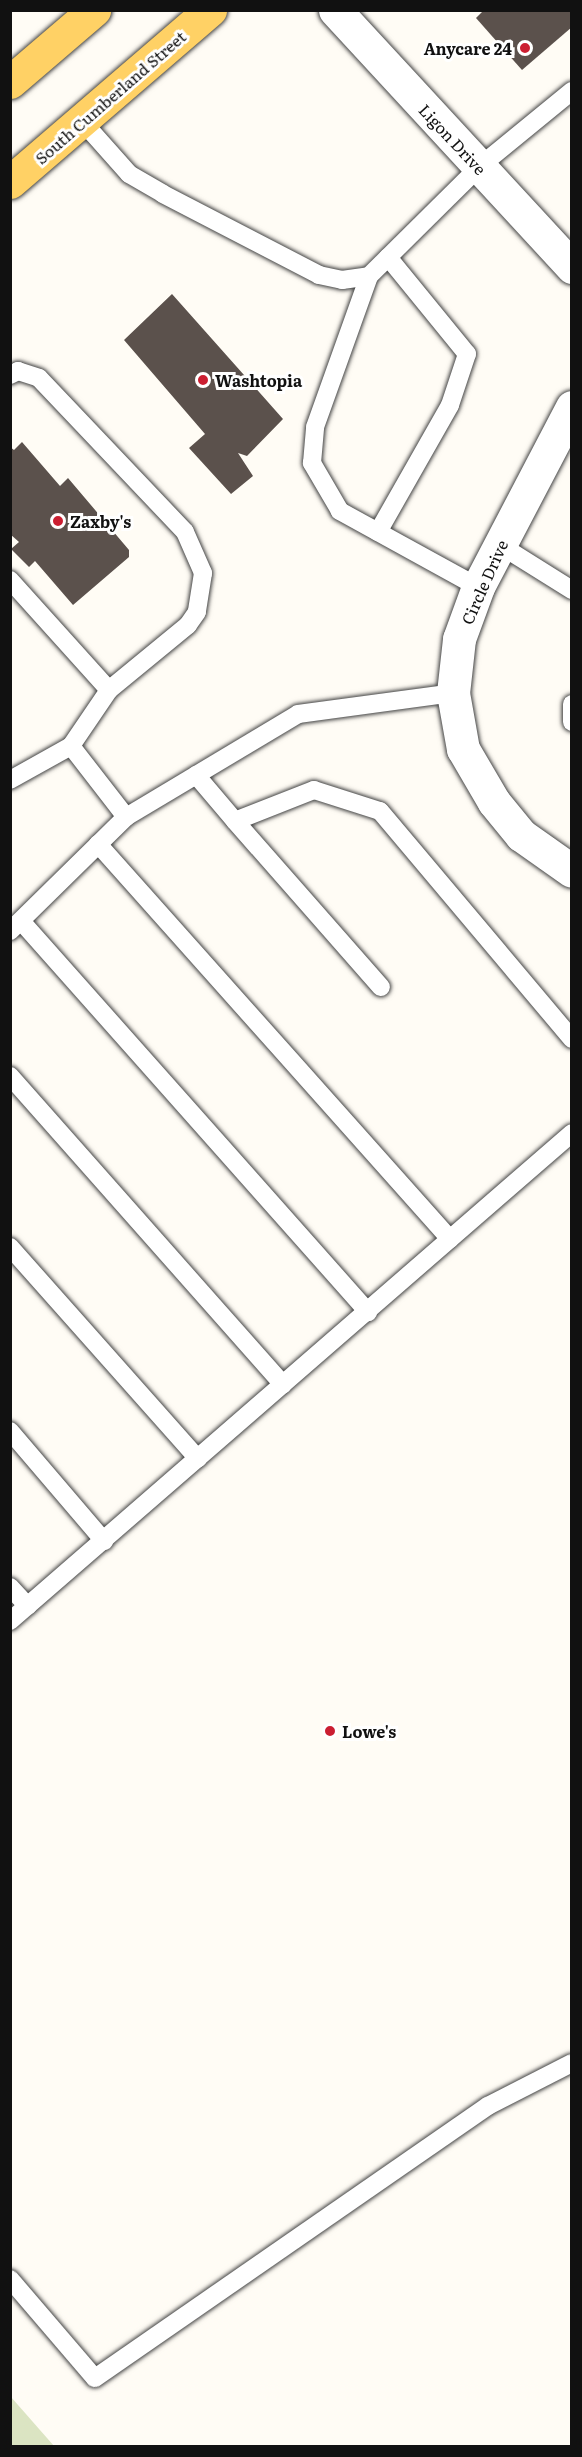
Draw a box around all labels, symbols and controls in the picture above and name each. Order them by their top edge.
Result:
street label: South Cumberland Street [31,26,189,168]
place label: Anycare 24 [424,38,512,58]
marker: Anycare 24 [516,39,534,57]
street label: Ligon Drive [416,100,490,178]
place label: Washtopia [215,370,302,390]
marker: Washtopia [196,373,210,387]
place label: Zaxby's [70,511,131,531]
marker: Zaxby's [51,514,65,528]
street label: Circle Drive [457,537,511,627]
place label: Lowe's [342,1721,396,1741]
marker: Lowe's [323,1724,337,1738]

